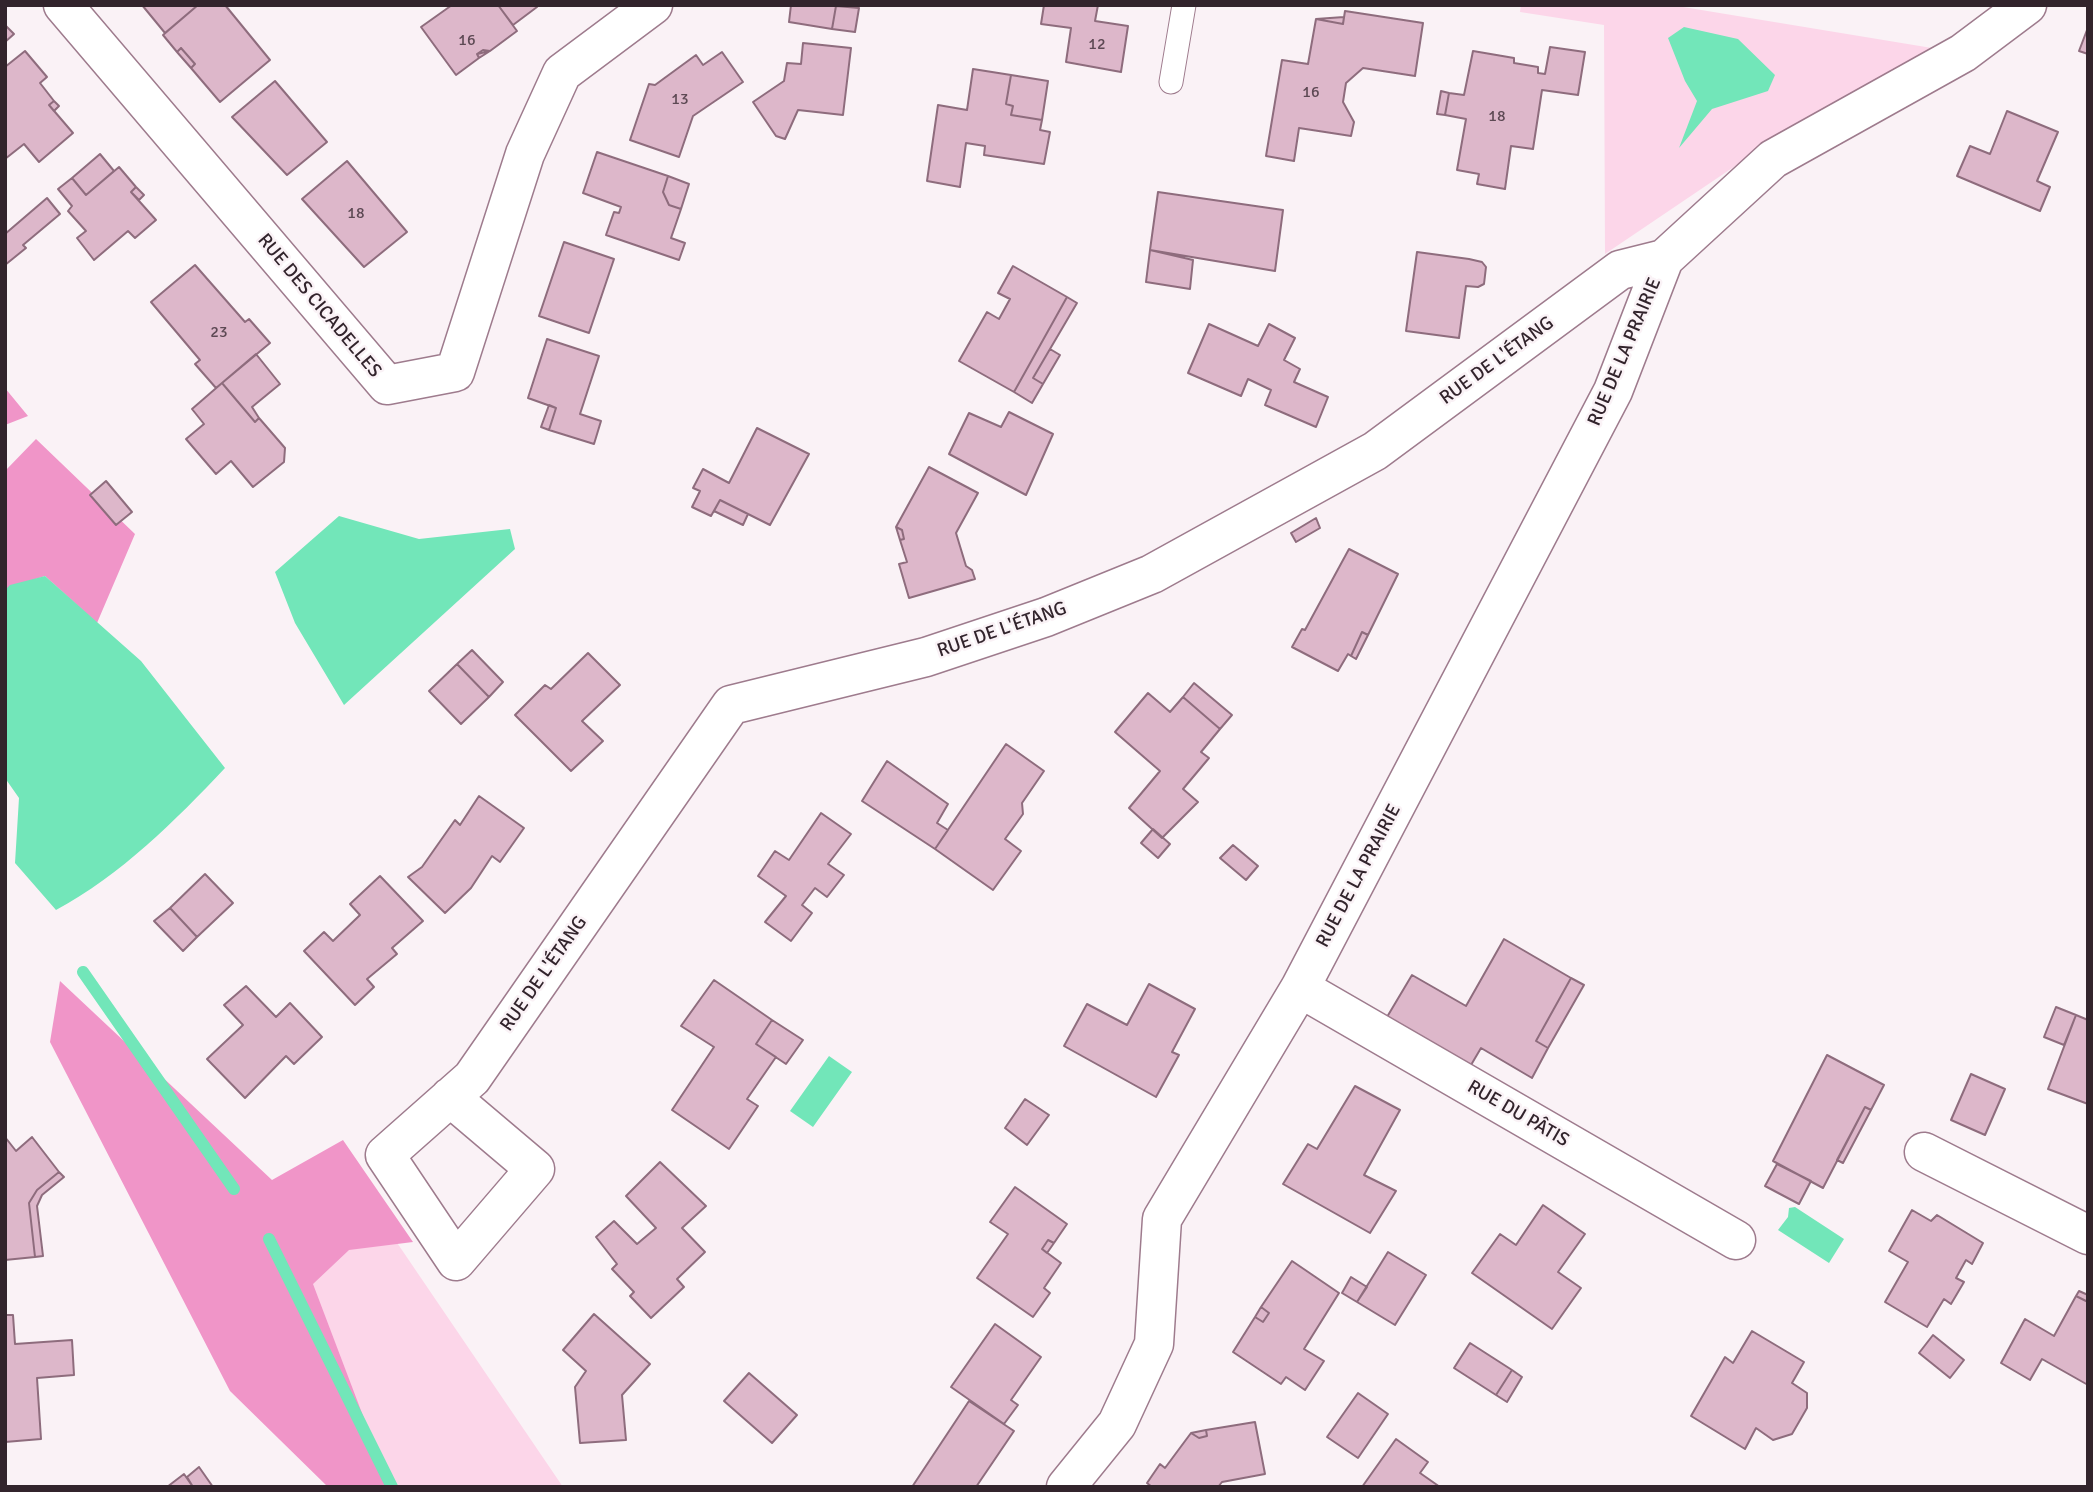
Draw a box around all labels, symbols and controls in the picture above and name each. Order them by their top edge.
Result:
house number: 16 [458,31,476,51]
house number: 12 [1088,35,1106,55]
house number: 16 [1302,83,1320,103]
house number: 13 [671,90,689,110]
house number: 18 [1488,107,1506,127]
house number: 18 [347,204,365,224]
street label: RUE DES CICADELLES [252,230,386,382]
street label: RUE DE LA PRAIRIE [1584,275,1666,429]
street label: RUE DE L'ÉTANG [1436,312,1558,410]
house number: 23 [210,323,228,343]
street label: RUE DE L'ÉTANG [934,597,1070,663]
street label: RUE DE LA PRAIRIE [1312,801,1406,951]
street label: RUE DE L'ÉTANG [496,912,592,1036]
street label: RUE DU PÂTIS [1463,1076,1573,1152]

